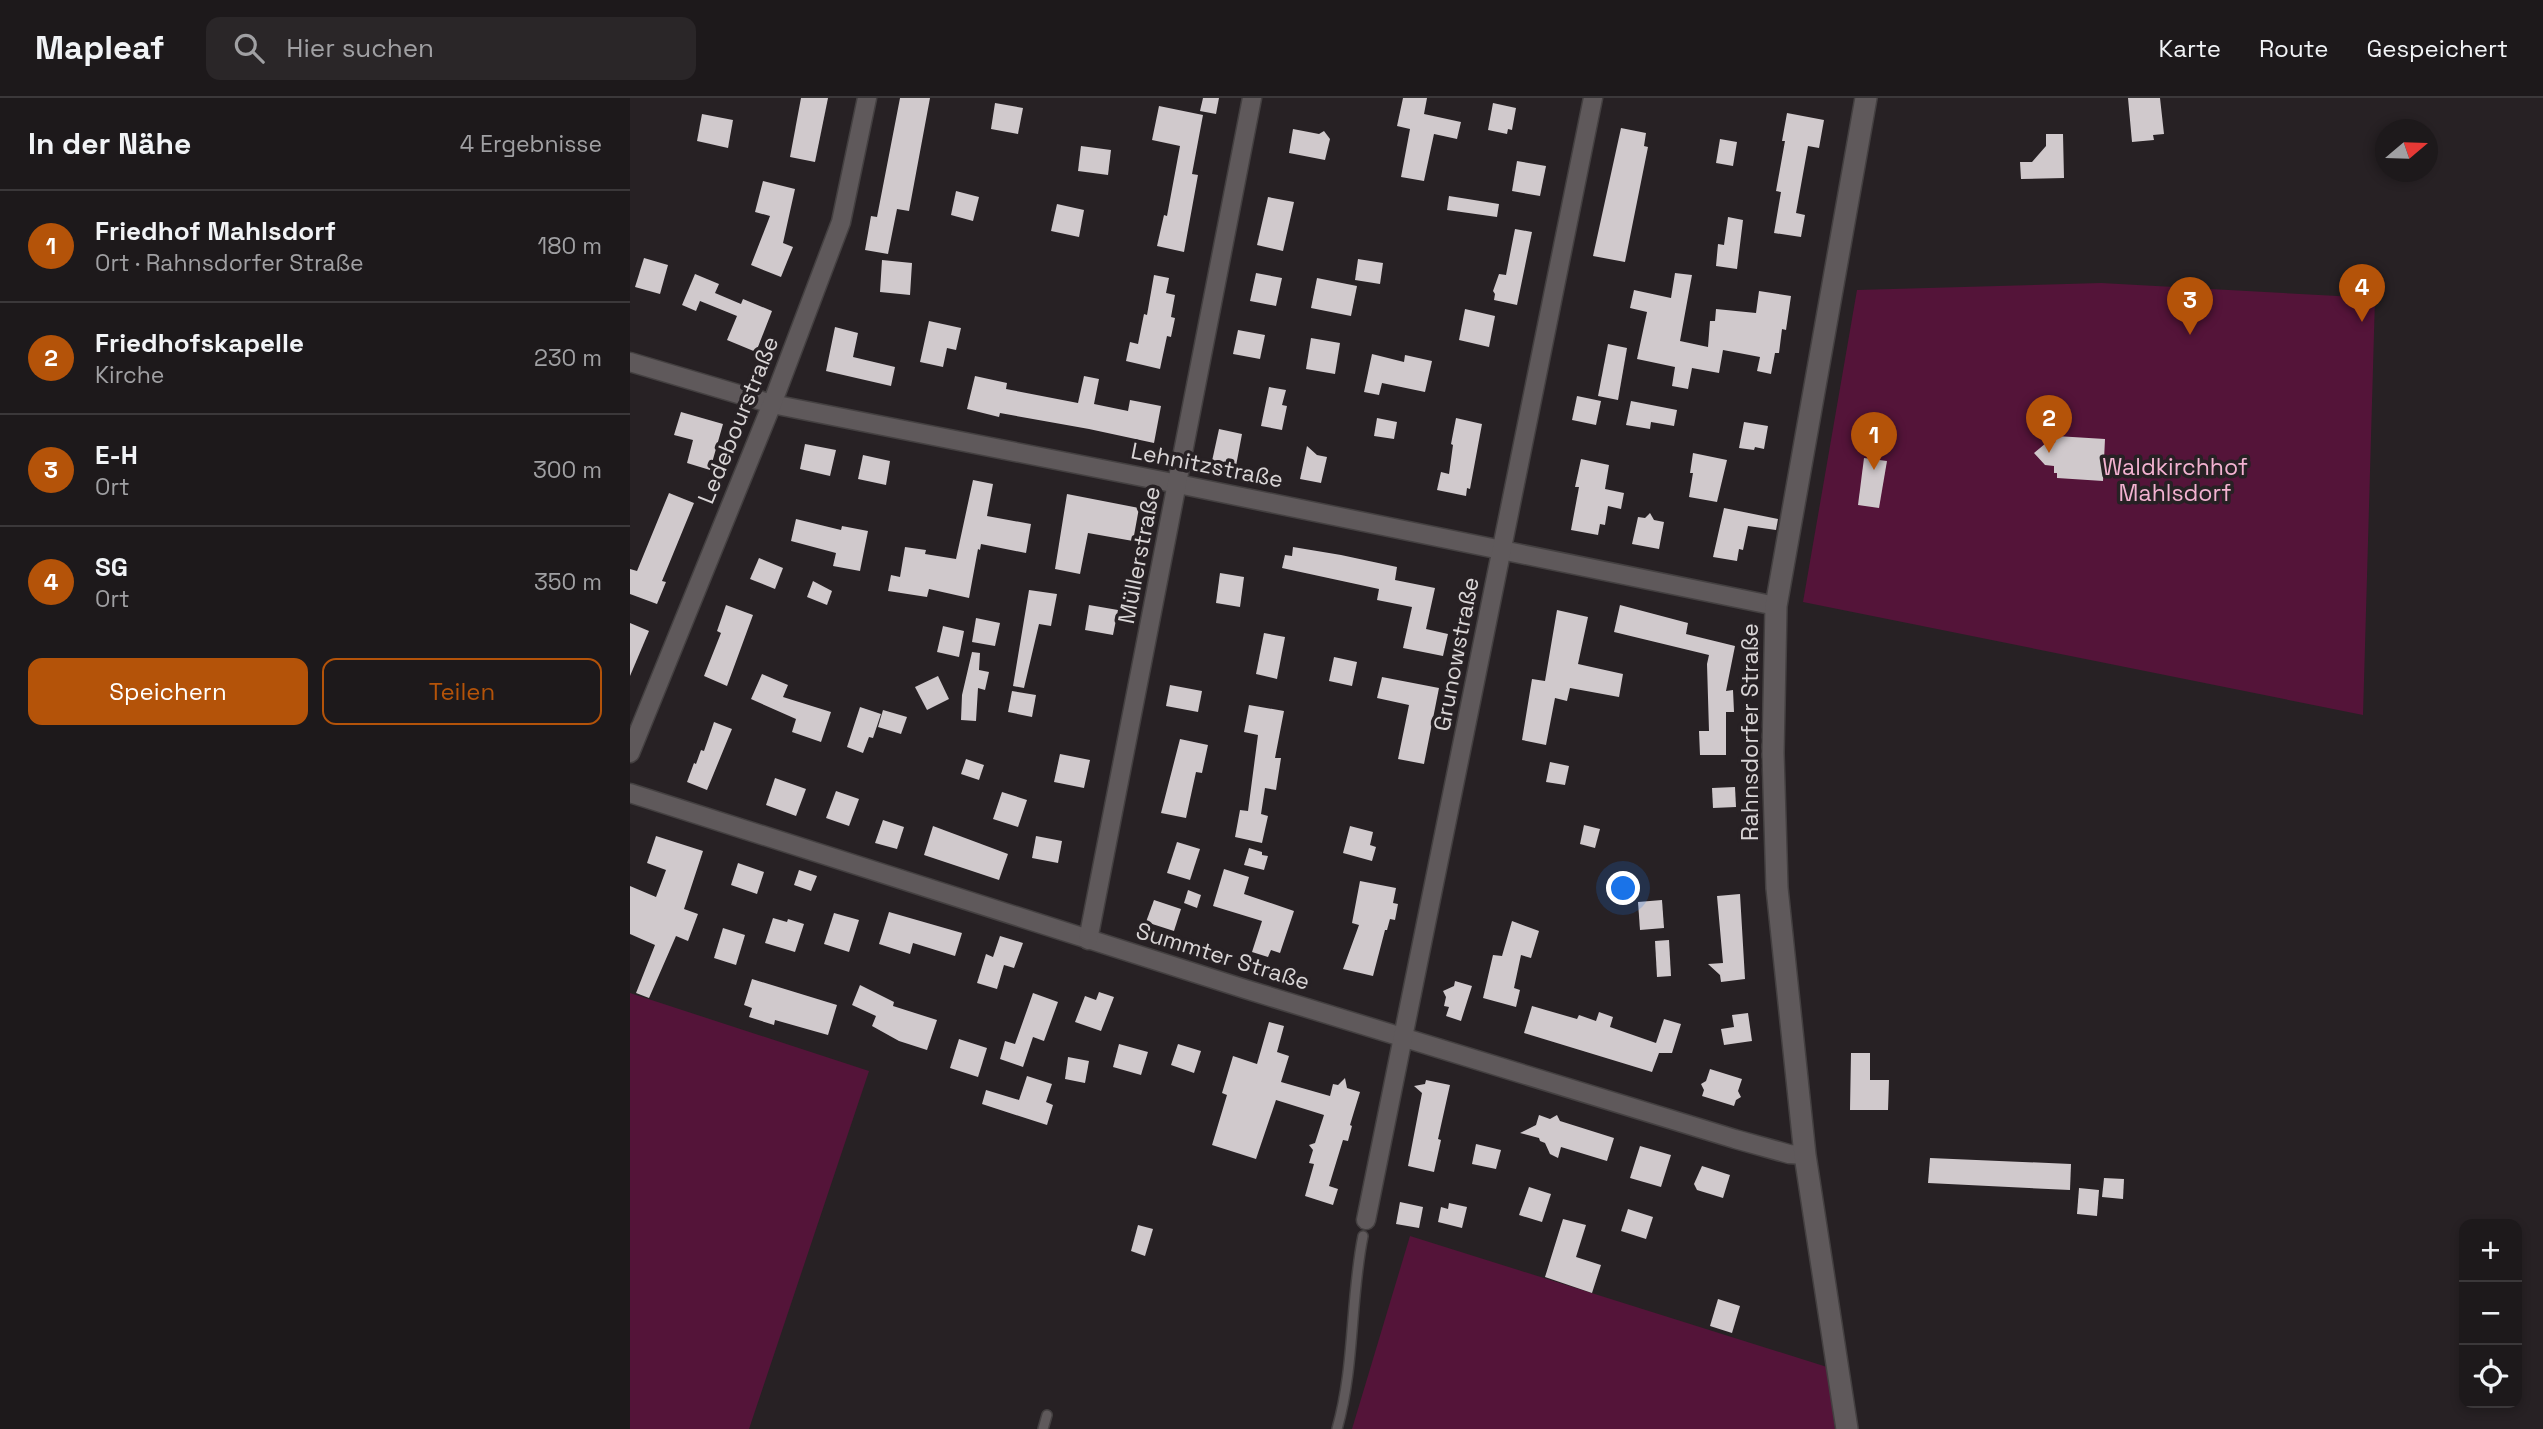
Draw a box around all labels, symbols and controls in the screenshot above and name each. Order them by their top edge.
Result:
search box [206,17,696,80]
text: Mapleaf [35,27,164,69]
icon: search [230,29,268,67]
text: Hier suchen [286,31,434,65]
text: Karte [2159,33,2221,64]
text: Route [2259,33,2328,64]
text: Gespeichert [2366,33,2508,64]
north arrow [2375,119,2438,182]
text: In der Nähe [28,124,191,163]
text: 4 Ergebnisse [460,129,602,159]
text: Friedhof Mahlsdorf [95,214,336,248]
text: 1 [46,231,56,261]
text: 180 m [538,231,602,261]
text: Ort · Rahnsdorfer Straße [95,248,364,278]
pin: 4 [2339,264,2385,322]
pin: 3 [2167,277,2213,335]
text: Friedhofskapelle [95,326,304,360]
street label: Ledebourstraße [691,332,785,508]
text: 2 [44,343,58,373]
text: 230 m [534,343,602,373]
text: Kirche [95,360,164,390]
pin: 2 [2026,395,2072,453]
pin: 1 [1851,412,1897,470]
street label: Lehnitzstraße [1128,436,1286,494]
text: E-H [95,438,138,472]
park label: Waldkirchhof Mahlsdorf [2102,452,2248,508]
text: 3 [44,455,58,485]
text: 300 m [533,455,602,485]
text: Ort [95,472,130,502]
street label: Müllerstraße [1111,484,1167,626]
text: SG [95,550,128,584]
text: 4 [44,567,58,597]
text: 350 m [534,567,602,597]
street label: Grunowstraße [1426,574,1486,734]
text: Ort [95,584,130,614]
street label: Rahnsdorfer Straße [1735,623,1765,841]
button: Speichern [28,658,308,725]
button: Teilen [322,658,602,725]
your location [1606,871,1640,905]
street label: Summter Straße [1133,915,1313,997]
map controls [2459,1219,2522,1408]
button: + [2459,1219,2522,1282]
button: − [2459,1282,2522,1345]
button: locate [2459,1345,2522,1408]

